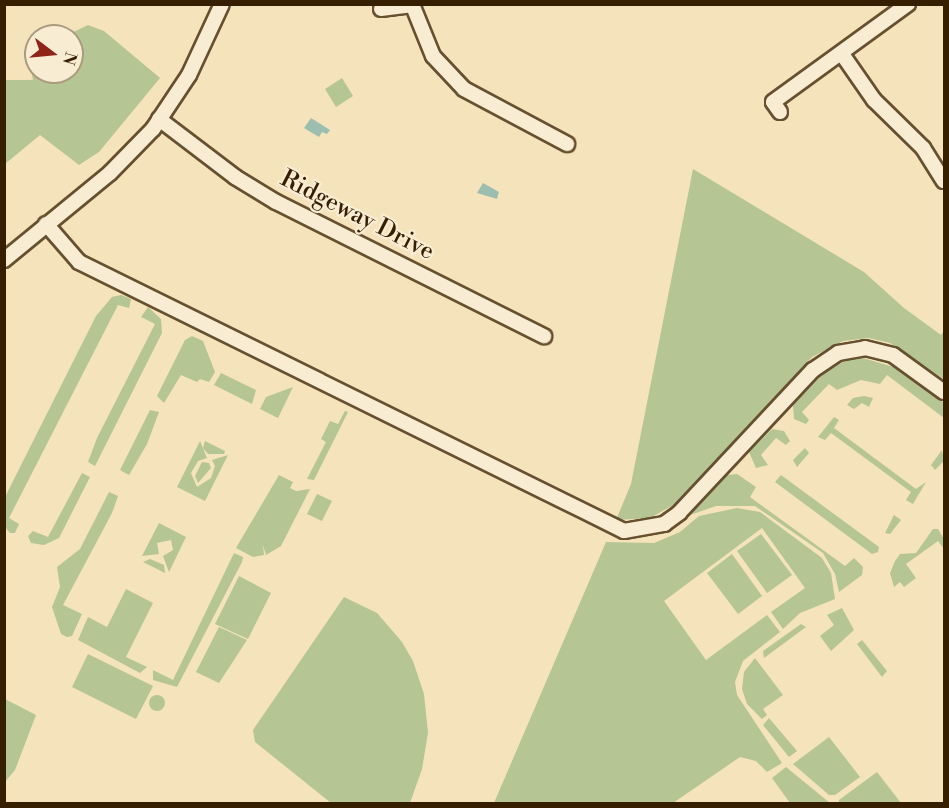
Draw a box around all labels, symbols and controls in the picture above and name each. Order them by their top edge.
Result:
north arrow [24,24,84,84]
text: N [58,50,81,67]
street label: Ridgeway Drive [275,165,439,267]

